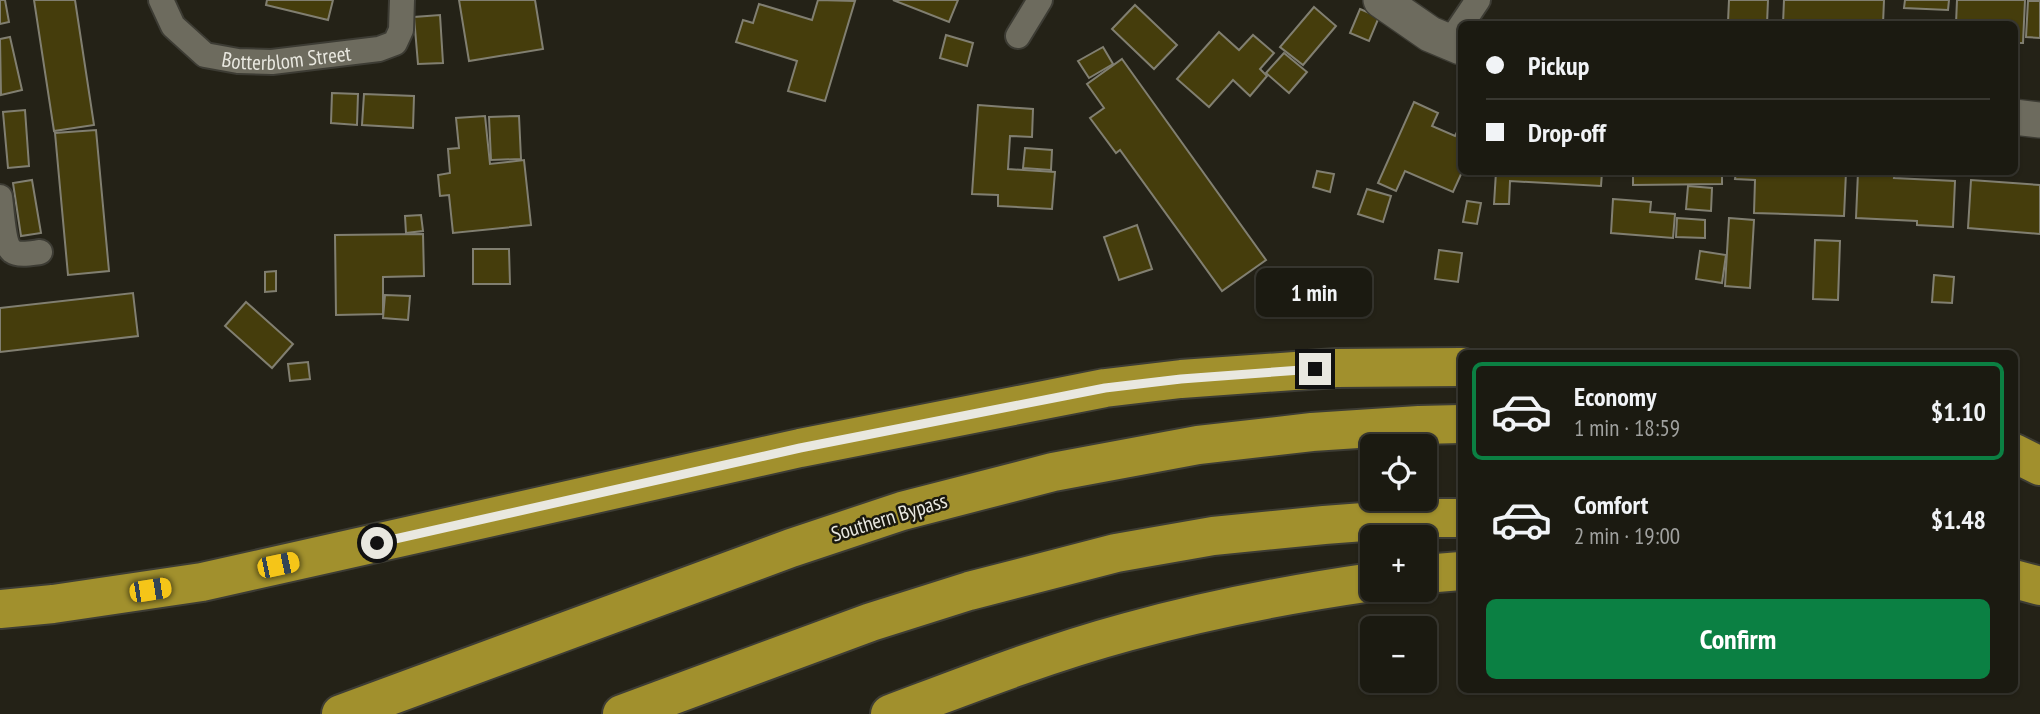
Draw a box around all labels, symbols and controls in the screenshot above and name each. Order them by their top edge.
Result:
street label: Botterblom Street [220,39,353,76]
text: Pickup [1528,49,1589,82]
text: Drop-off [1528,116,1606,149]
callout: 1 min [1257,268,1373,316]
text: 1 min [1291,278,1337,307]
route end [1299,353,1331,385]
icon: car [1490,380,1553,443]
text: Economy [1574,380,1656,413]
text: $1.10 [1931,395,1986,428]
text: 1 min · 18:59 [1574,413,1680,442]
map controls [1360,434,1437,693]
button: locate [1360,434,1437,511]
street label: Southern Bypass [828,487,950,547]
icon: car [1490,488,1553,551]
text: Comfort [1574,488,1648,521]
text: $1.48 [1931,503,1986,536]
text: 2 min · 19:00 [1574,521,1680,550]
button: + [1360,525,1437,602]
route start [361,527,393,559]
car [256,550,301,580]
car [128,576,173,604]
button: Confirm [1486,599,1990,679]
button: − [1360,616,1437,693]

